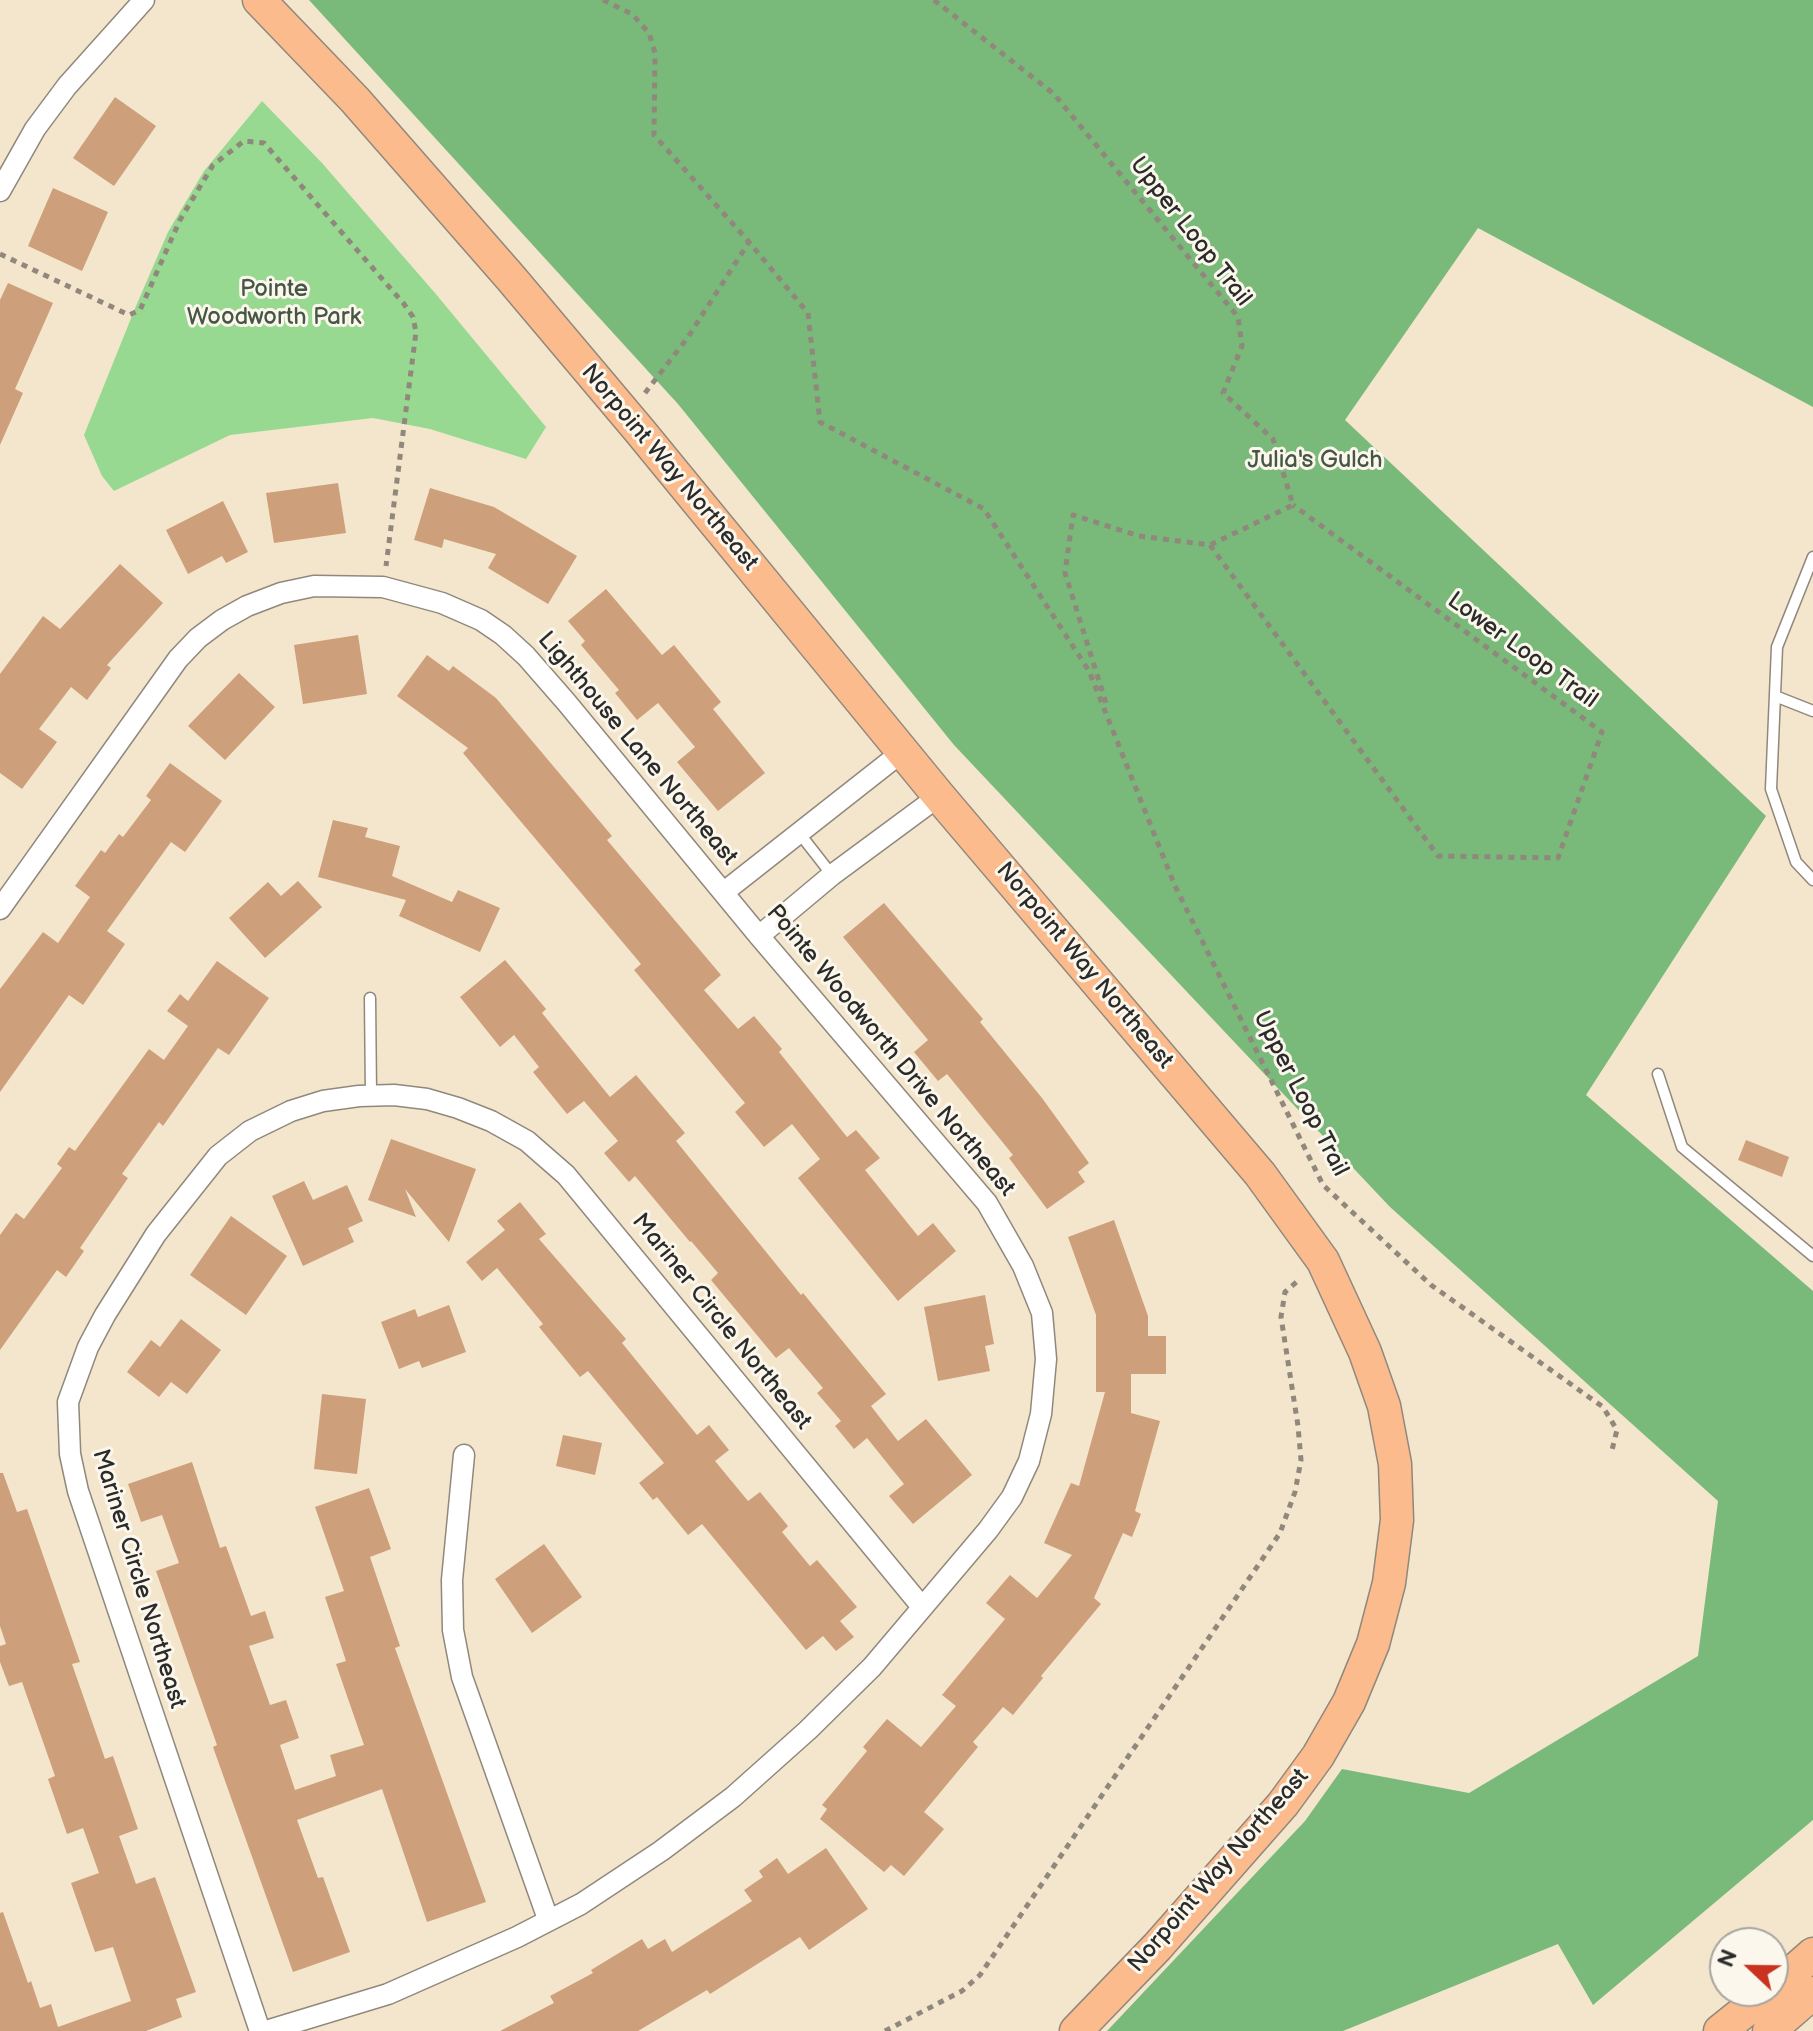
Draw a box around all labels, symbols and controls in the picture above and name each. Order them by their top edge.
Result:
street label: Upper Loop Trail [1123,152,1257,312]
park label: Pointe Woodworth Park [187,276,361,332]
street label: Norpoint Way Northeast [574,359,764,577]
park label: Julia's Gulch [1247,447,1383,475]
street label: Lower Loop Trail [1441,587,1603,715]
street label: Lighthouse Lane Northeast [531,626,743,872]
street label: Norpoint Way Northeast [989,857,1179,1075]
street label: Pointe Woodworth Drive Northeast [760,899,1020,1203]
street label: Upper Loop Trail [1246,1007,1354,1181]
street label: Mariner Circle Northeast [625,1208,817,1436]
street label: Mariner Circle Northeast [85,1446,191,1712]
street label: Norpoint Way Northeast [1123,1763,1315,1979]
north arrow [1709,1927,1789,2007]
text: N [1713,1946,1744,1971]

